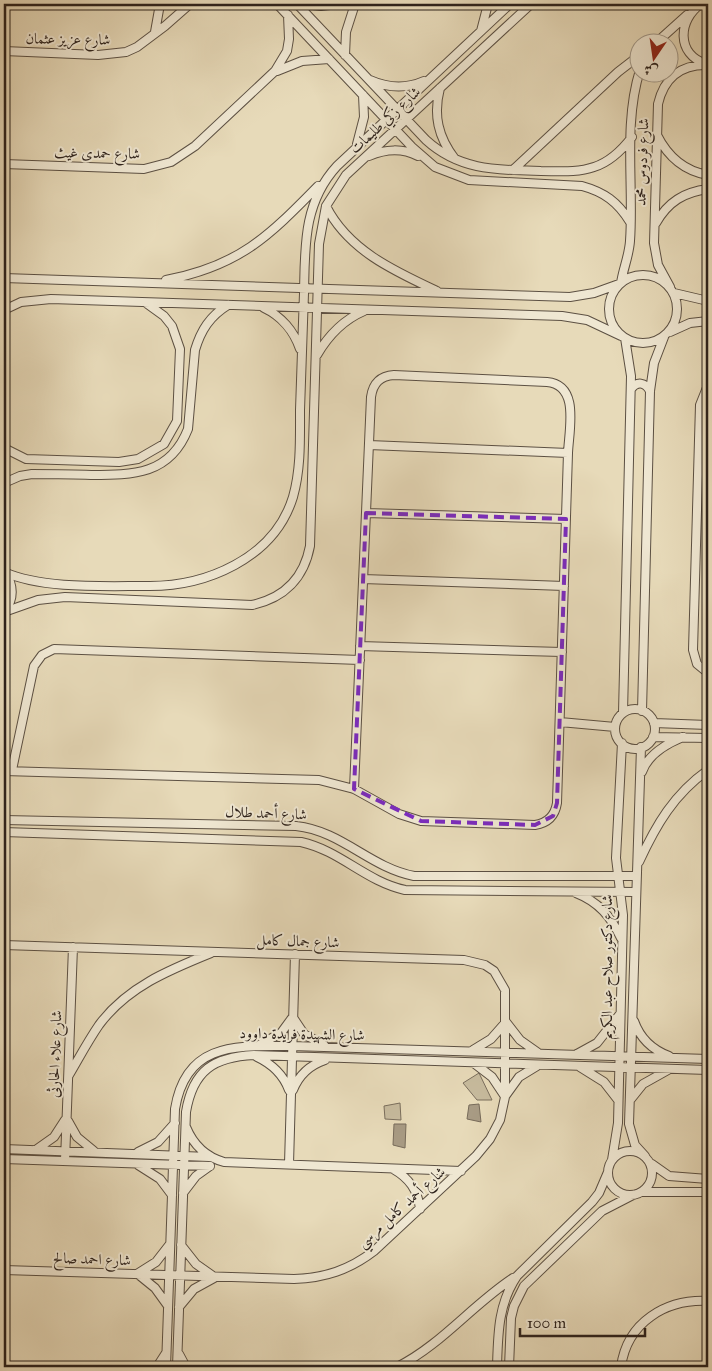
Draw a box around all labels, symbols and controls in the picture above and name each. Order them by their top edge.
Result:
street label: شارع عزيز عثمان [25,29,111,53]
north arrow [630,32,680,82]
text: ش [642,60,660,80]
street label: شارع زكي طليمات [345,82,427,160]
street label: شارع فردوس محمد [631,118,657,206]
street label: شارع حمدى غيث [54,143,140,167]
street label: شارع أحمد طلال [225,801,307,827]
street label: شارع دكتور صلاح عبد الكريم [598,895,620,1039]
street label: شارع جمال كامل [256,931,340,955]
street label: شارع علاء الحارثى [44,1010,70,1098]
street label: شارع الشهيدة فريدة داوود [239,1024,365,1048]
street label: شارع أحمد كامل مرسي [352,1161,452,1255]
street label: شارع احمد صالح [52,1249,131,1274]
scale bar [520,1306,644,1338]
text: 100 m [527,1314,567,1332]

